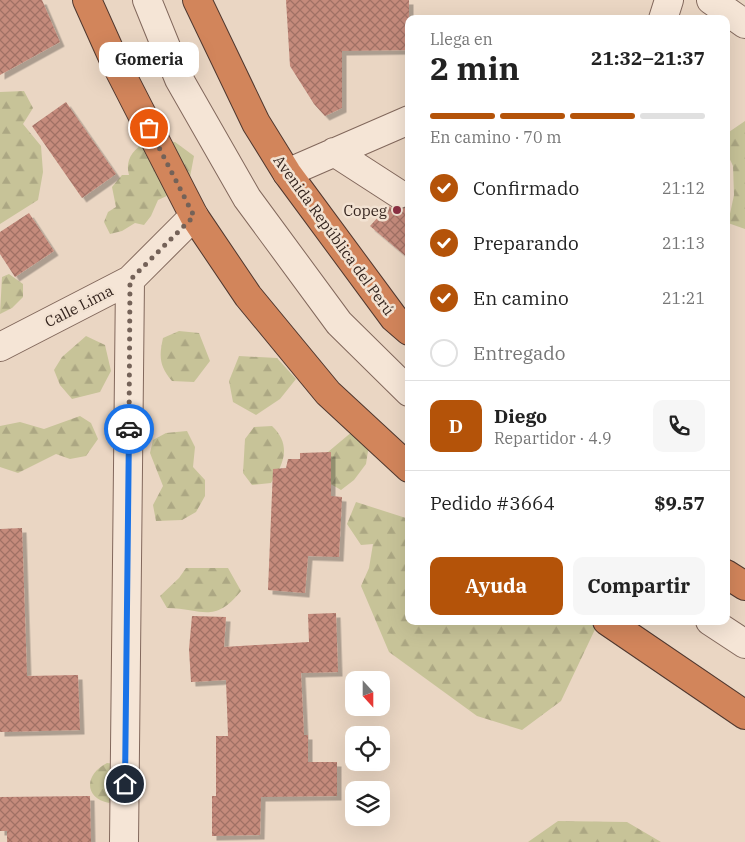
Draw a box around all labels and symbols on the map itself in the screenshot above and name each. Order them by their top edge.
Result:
callout: Gomeria [99,43,199,78]
pin [128,107,170,149]
street label: Avenida República del Perú [269,151,399,319]
place label: Copeg [343,201,387,220]
marker: Copeg [391,204,403,216]
street label: Calle Lima [42,281,116,331]
courier [104,404,154,454]
north arrow [345,671,390,716]
pin [104,763,146,805]

